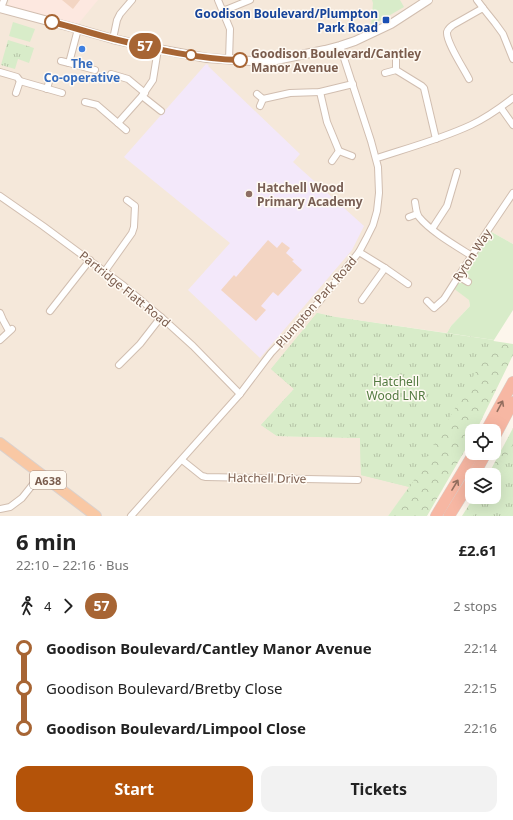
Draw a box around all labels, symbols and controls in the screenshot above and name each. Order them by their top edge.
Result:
place label: Goodison Boulevard/Plumpton Park Road [195,5,378,36]
unlabelled marker [44,14,60,30]
marker: Goodison Boulevard/Plumpton Park Road [381,15,391,25]
line badge: 57 [127,33,163,59]
text: 57 [137,36,153,55]
marker: The Co-operative [77,44,87,54]
place label: Goodison Boulevard/Cantley Manor Avenue [251,45,421,76]
unlabelled marker [185,49,197,61]
marker: Goodison Boulevard/Cantley Manor Avenue [232,52,248,68]
place label: The Co-operative [44,55,120,86]
place label: Hatchell Wood Primary Academy [257,179,363,210]
marker: Hatchell Wood Primary Academy [244,189,254,199]
street label: Ryton Way [449,225,496,285]
street label: Partridge Flatt Road [76,247,174,331]
street label: Plumpton Park Road [272,253,360,351]
park label: Hatchell Wood LNR [367,373,426,404]
one-way arrow [496,401,504,413]
map controls [465,424,501,504]
button: locate [465,424,501,460]
button: layers [465,468,501,504]
street label: Hatchell Drive [227,469,307,487]
road number: A638 [30,471,66,489]
one-way arrow [452,479,460,491]
text: 6 min [16,526,77,556]
text: £2.61 [458,540,497,560]
text: 22:10 – 22:16 · Bus [16,556,129,574]
icon: walk [16,595,38,617]
icon: forward [57,595,79,617]
text: 57 [93,596,109,615]
text: 4 [44,597,51,615]
text: 2 stops [453,597,497,615]
text: Goodison Boulevard/Cantley Manor Avenue [46,638,372,658]
text: 22:14 [464,639,497,657]
text: Goodison Boulevard/Bretby Close [46,678,283,698]
text: 22:15 [464,679,497,697]
text: Goodison Boulevard/Limpool Close [46,718,306,738]
text: 22:16 [464,719,497,737]
button: Start [16,766,253,812]
button: Tickets [261,766,497,812]

